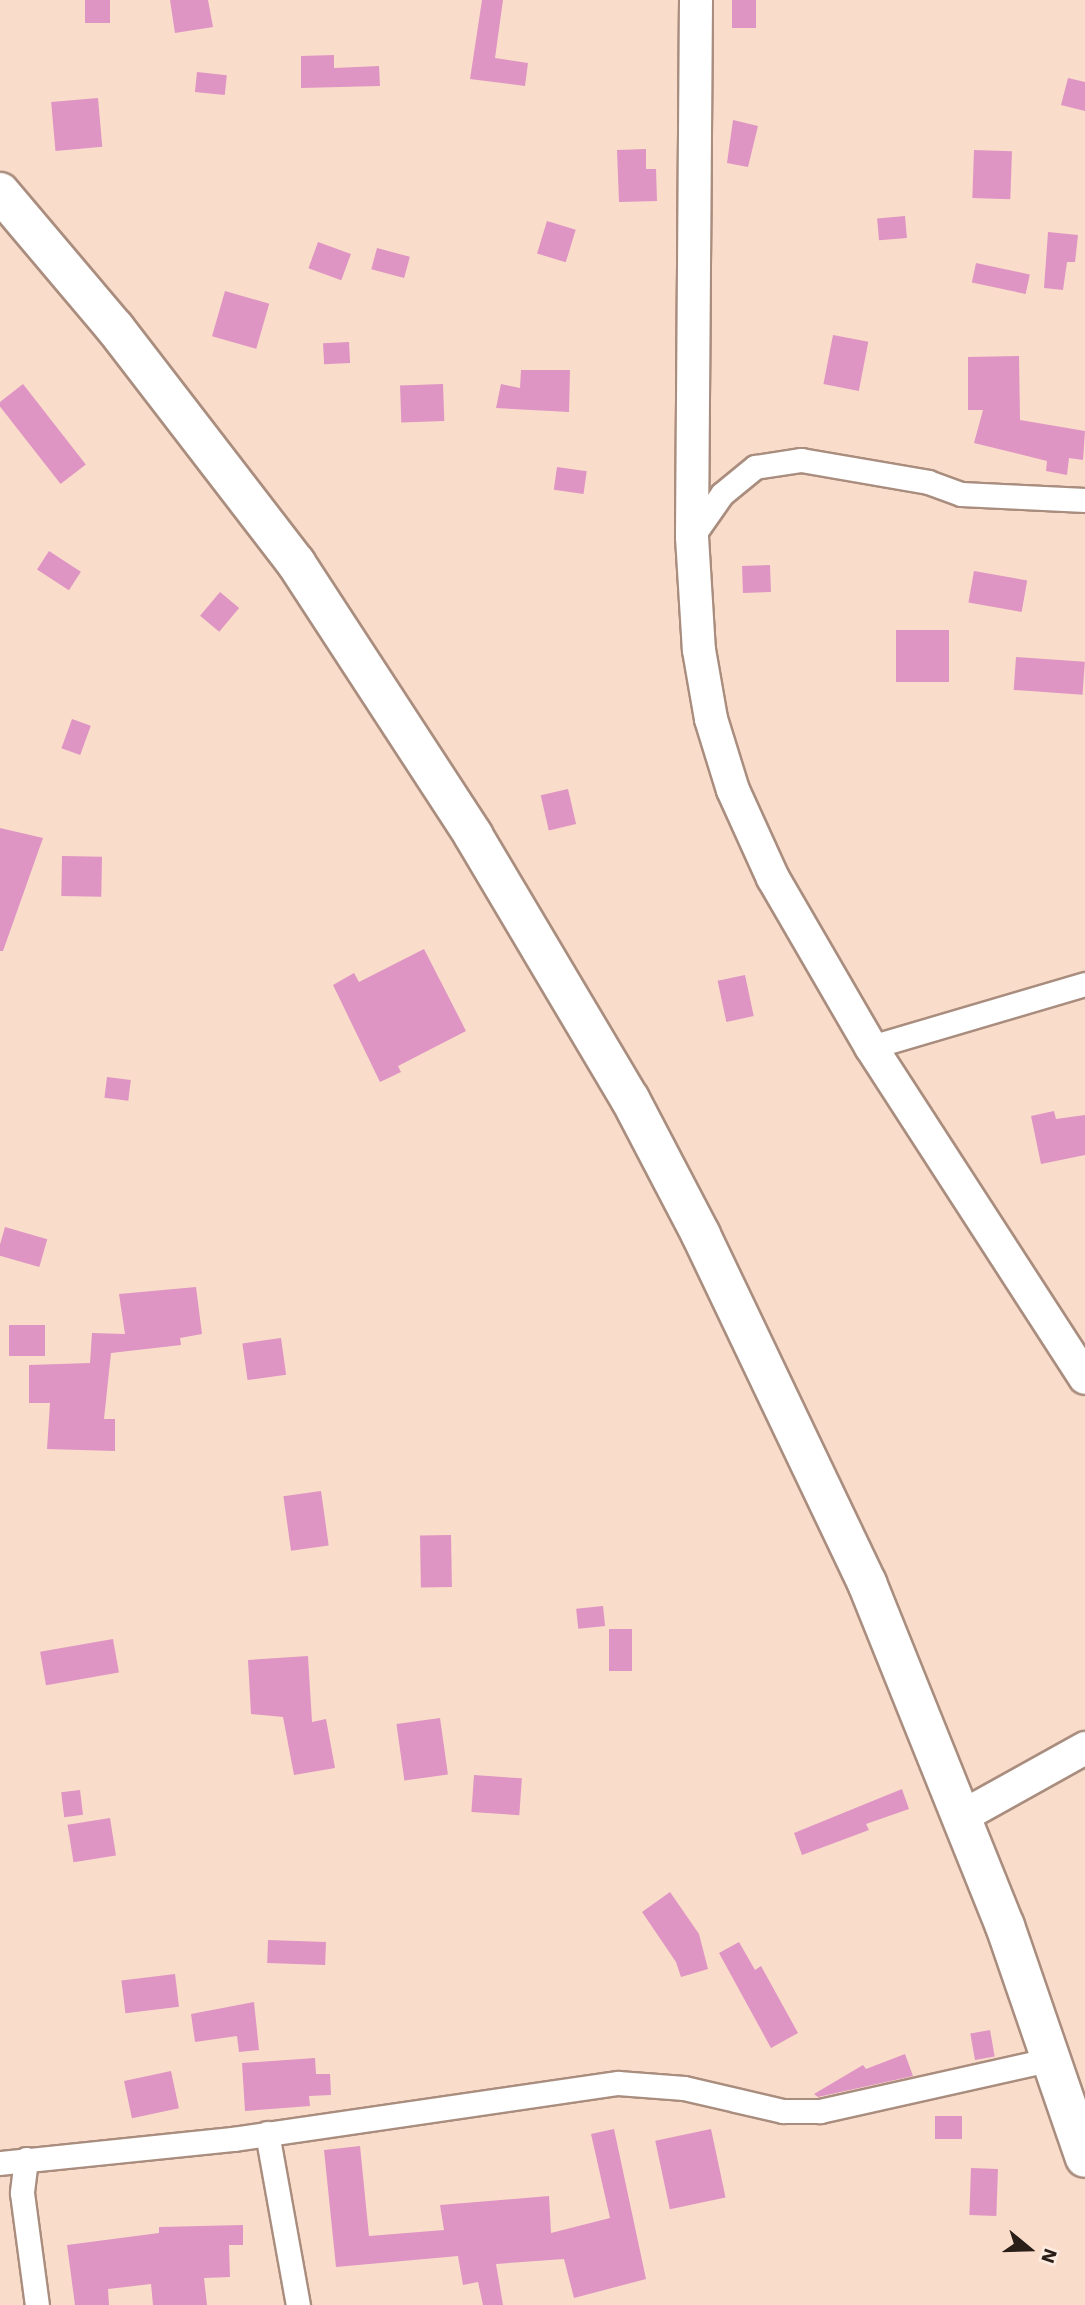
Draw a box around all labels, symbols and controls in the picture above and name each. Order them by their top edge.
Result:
north arrow [994,2214,1064,2284]
text: N [1036,2246,1062,2266]

